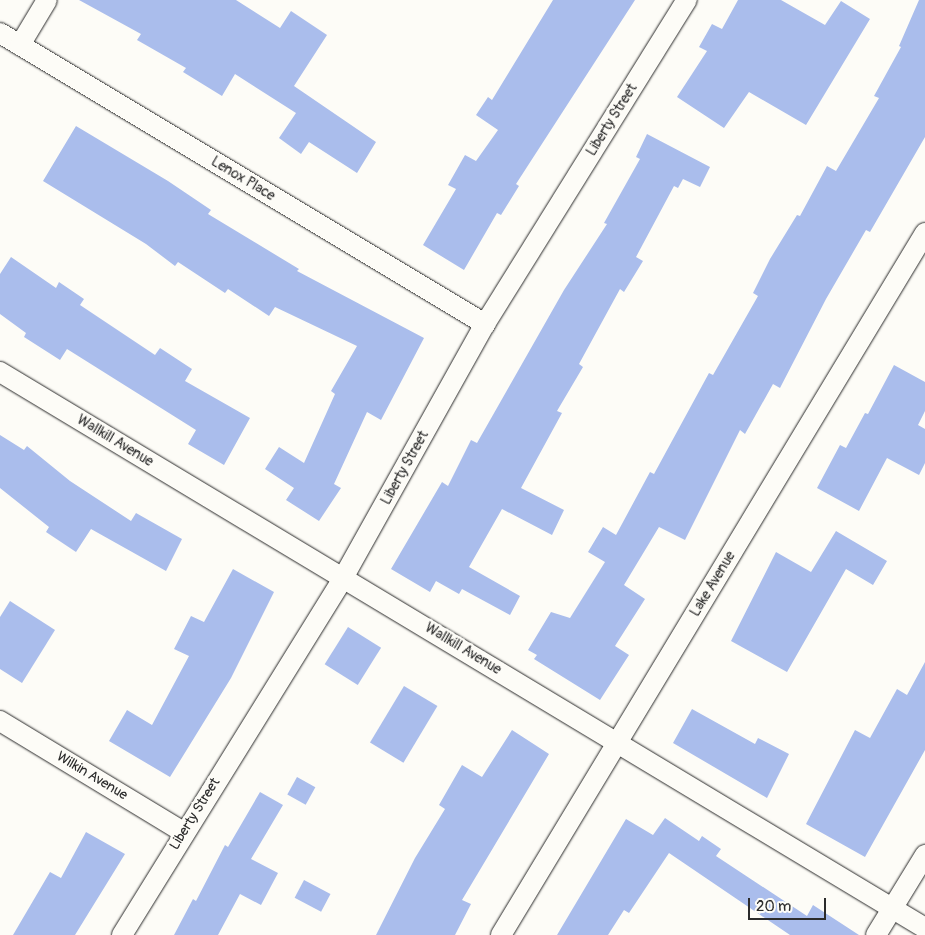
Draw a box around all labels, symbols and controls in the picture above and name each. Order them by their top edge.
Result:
street label: Liberty Street [583,81,641,159]
street label: Lenox Place [208,153,278,205]
street label: Wallkill Avenue [74,412,156,470]
street label: Liberty Street [378,428,432,508]
street label: Lake Avenue [687,548,739,620]
street label: Wallkill Avenue [422,620,504,678]
street label: Wilkin Avenue [53,748,131,804]
street label: Liberty Street [166,775,224,853]
scale bar [750,888,828,920]
text: 20 m [756,897,791,916]

